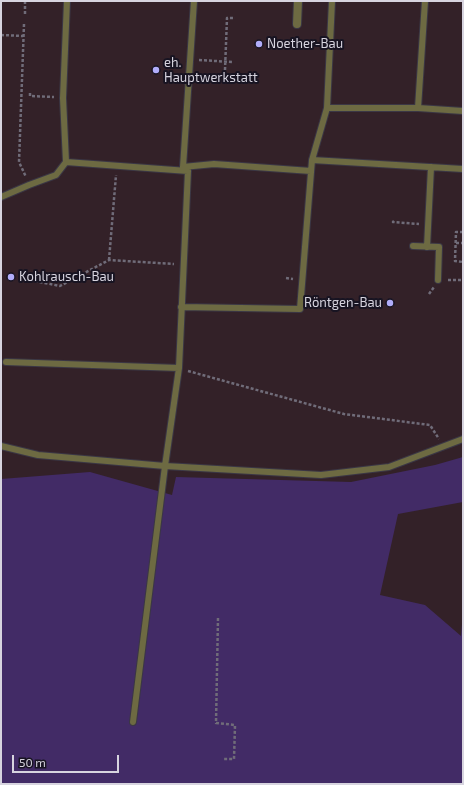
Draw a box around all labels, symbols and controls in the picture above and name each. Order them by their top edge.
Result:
place label: Noether-Bau [267,36,343,52]
marker: Noether-Bau [254,39,264,49]
place label: eh. Hauptwerkstatt [164,55,258,86]
marker: eh. Hauptwerkstatt [151,65,161,75]
place label: Kohlrausch-Bau [19,269,114,285]
marker: Kohlrausch-Bau [6,272,16,282]
place label: Röntgen-Bau [304,295,382,311]
marker: Röntgen-Bau [385,298,395,308]
scale bar [14,747,121,773]
text: 50 m [19,755,46,769]

